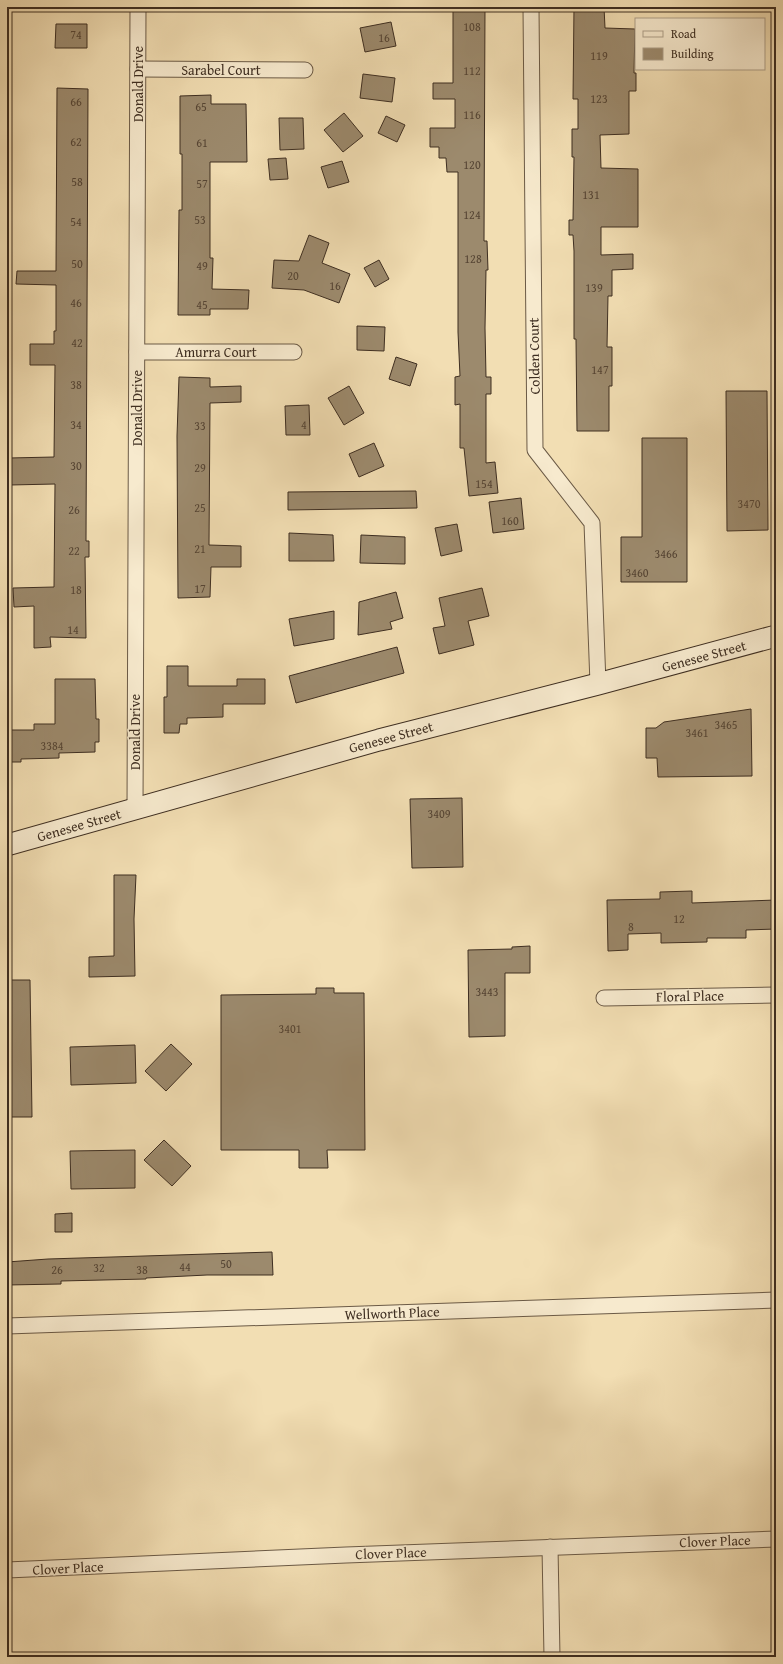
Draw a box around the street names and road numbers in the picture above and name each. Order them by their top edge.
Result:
street label: Donald Drive [128,46,148,122]
street label: Sarabel Court [181,60,261,80]
street label: Colden Court [523,317,545,395]
street label: Amurra Court [175,342,257,362]
street label: Donald Drive [127,370,147,446]
street label: Genesee Street [660,635,748,677]
street label: Donald Drive [125,694,145,770]
street label: Genesee Street [347,716,435,758]
street label: Genesee Street [35,803,123,847]
street label: Floral Place [656,985,725,1007]
street label: Wellworth Place [344,1301,440,1325]
street label: Clover Place [679,1530,751,1552]
street label: Clover Place [355,1542,427,1564]
street label: Clover Place [32,1556,105,1580]

